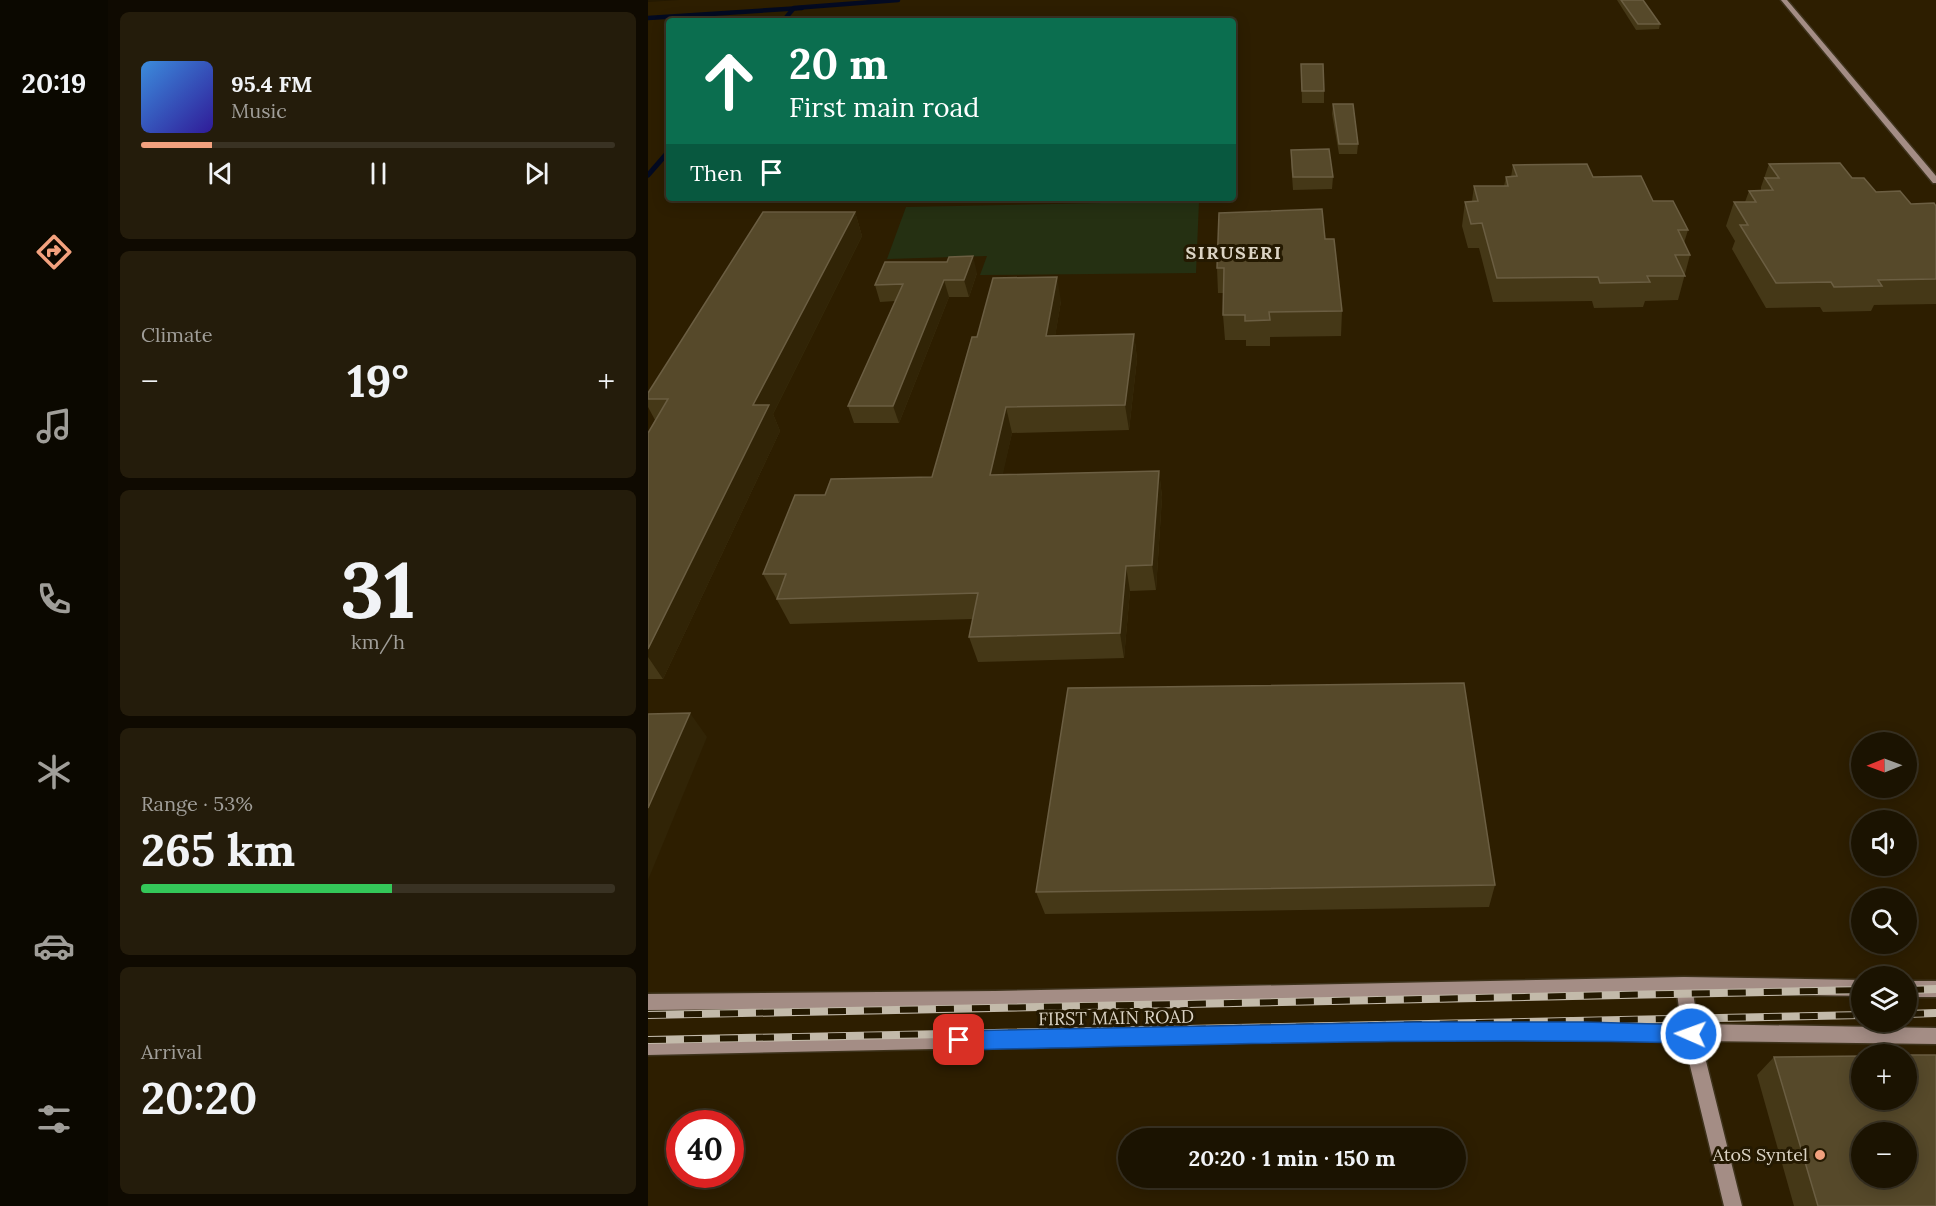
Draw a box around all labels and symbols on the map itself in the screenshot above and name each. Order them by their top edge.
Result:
district label: SIRUSERI [1186,241,1282,264]
north arrow [1851,732,1917,798]
position arrow [1659,1002,1723,1066]
street label: FIRST MAIN ROAD [1038,1005,1194,1030]
pin [933,1014,984,1065]
speed limit sign: 40 [666,1110,744,1188]
place label: AtoS Syntel [1712,1143,1808,1166]
marker: AtoS Syntel [1813,1148,1827,1162]

